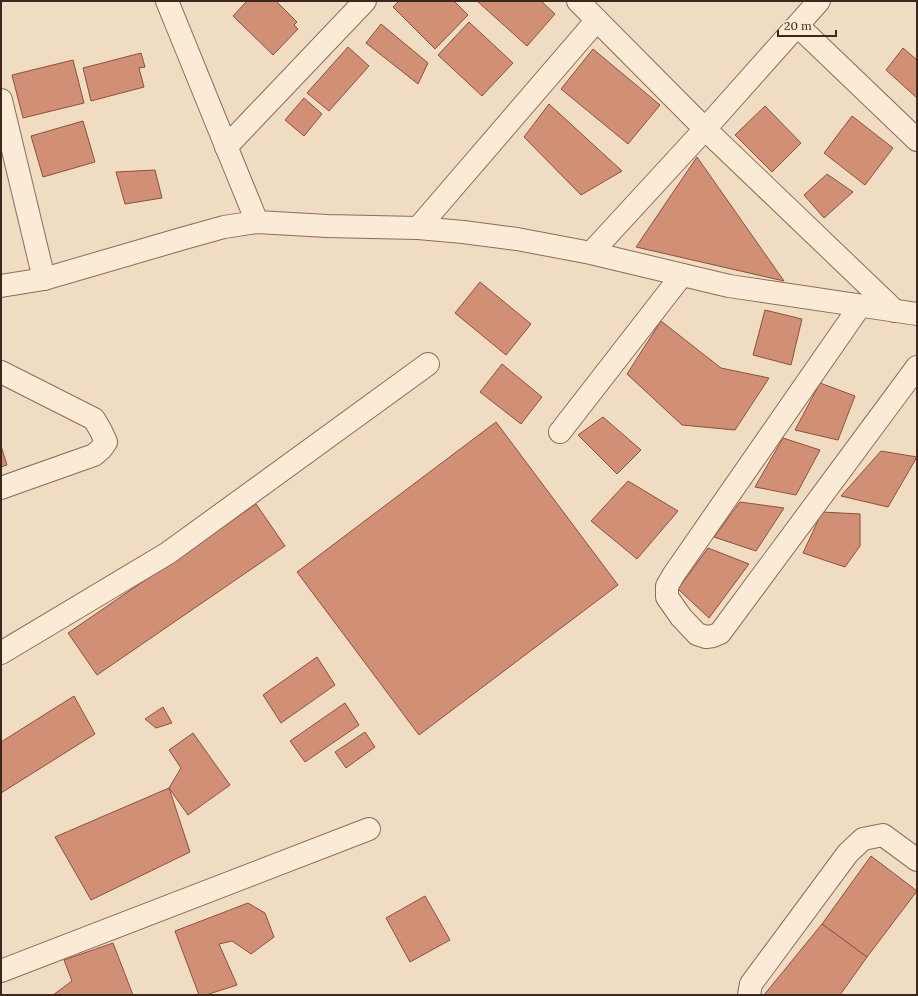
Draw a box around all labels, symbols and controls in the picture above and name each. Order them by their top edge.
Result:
scale bar [778,12,836,38]
text: 20 m [784,18,812,33]

